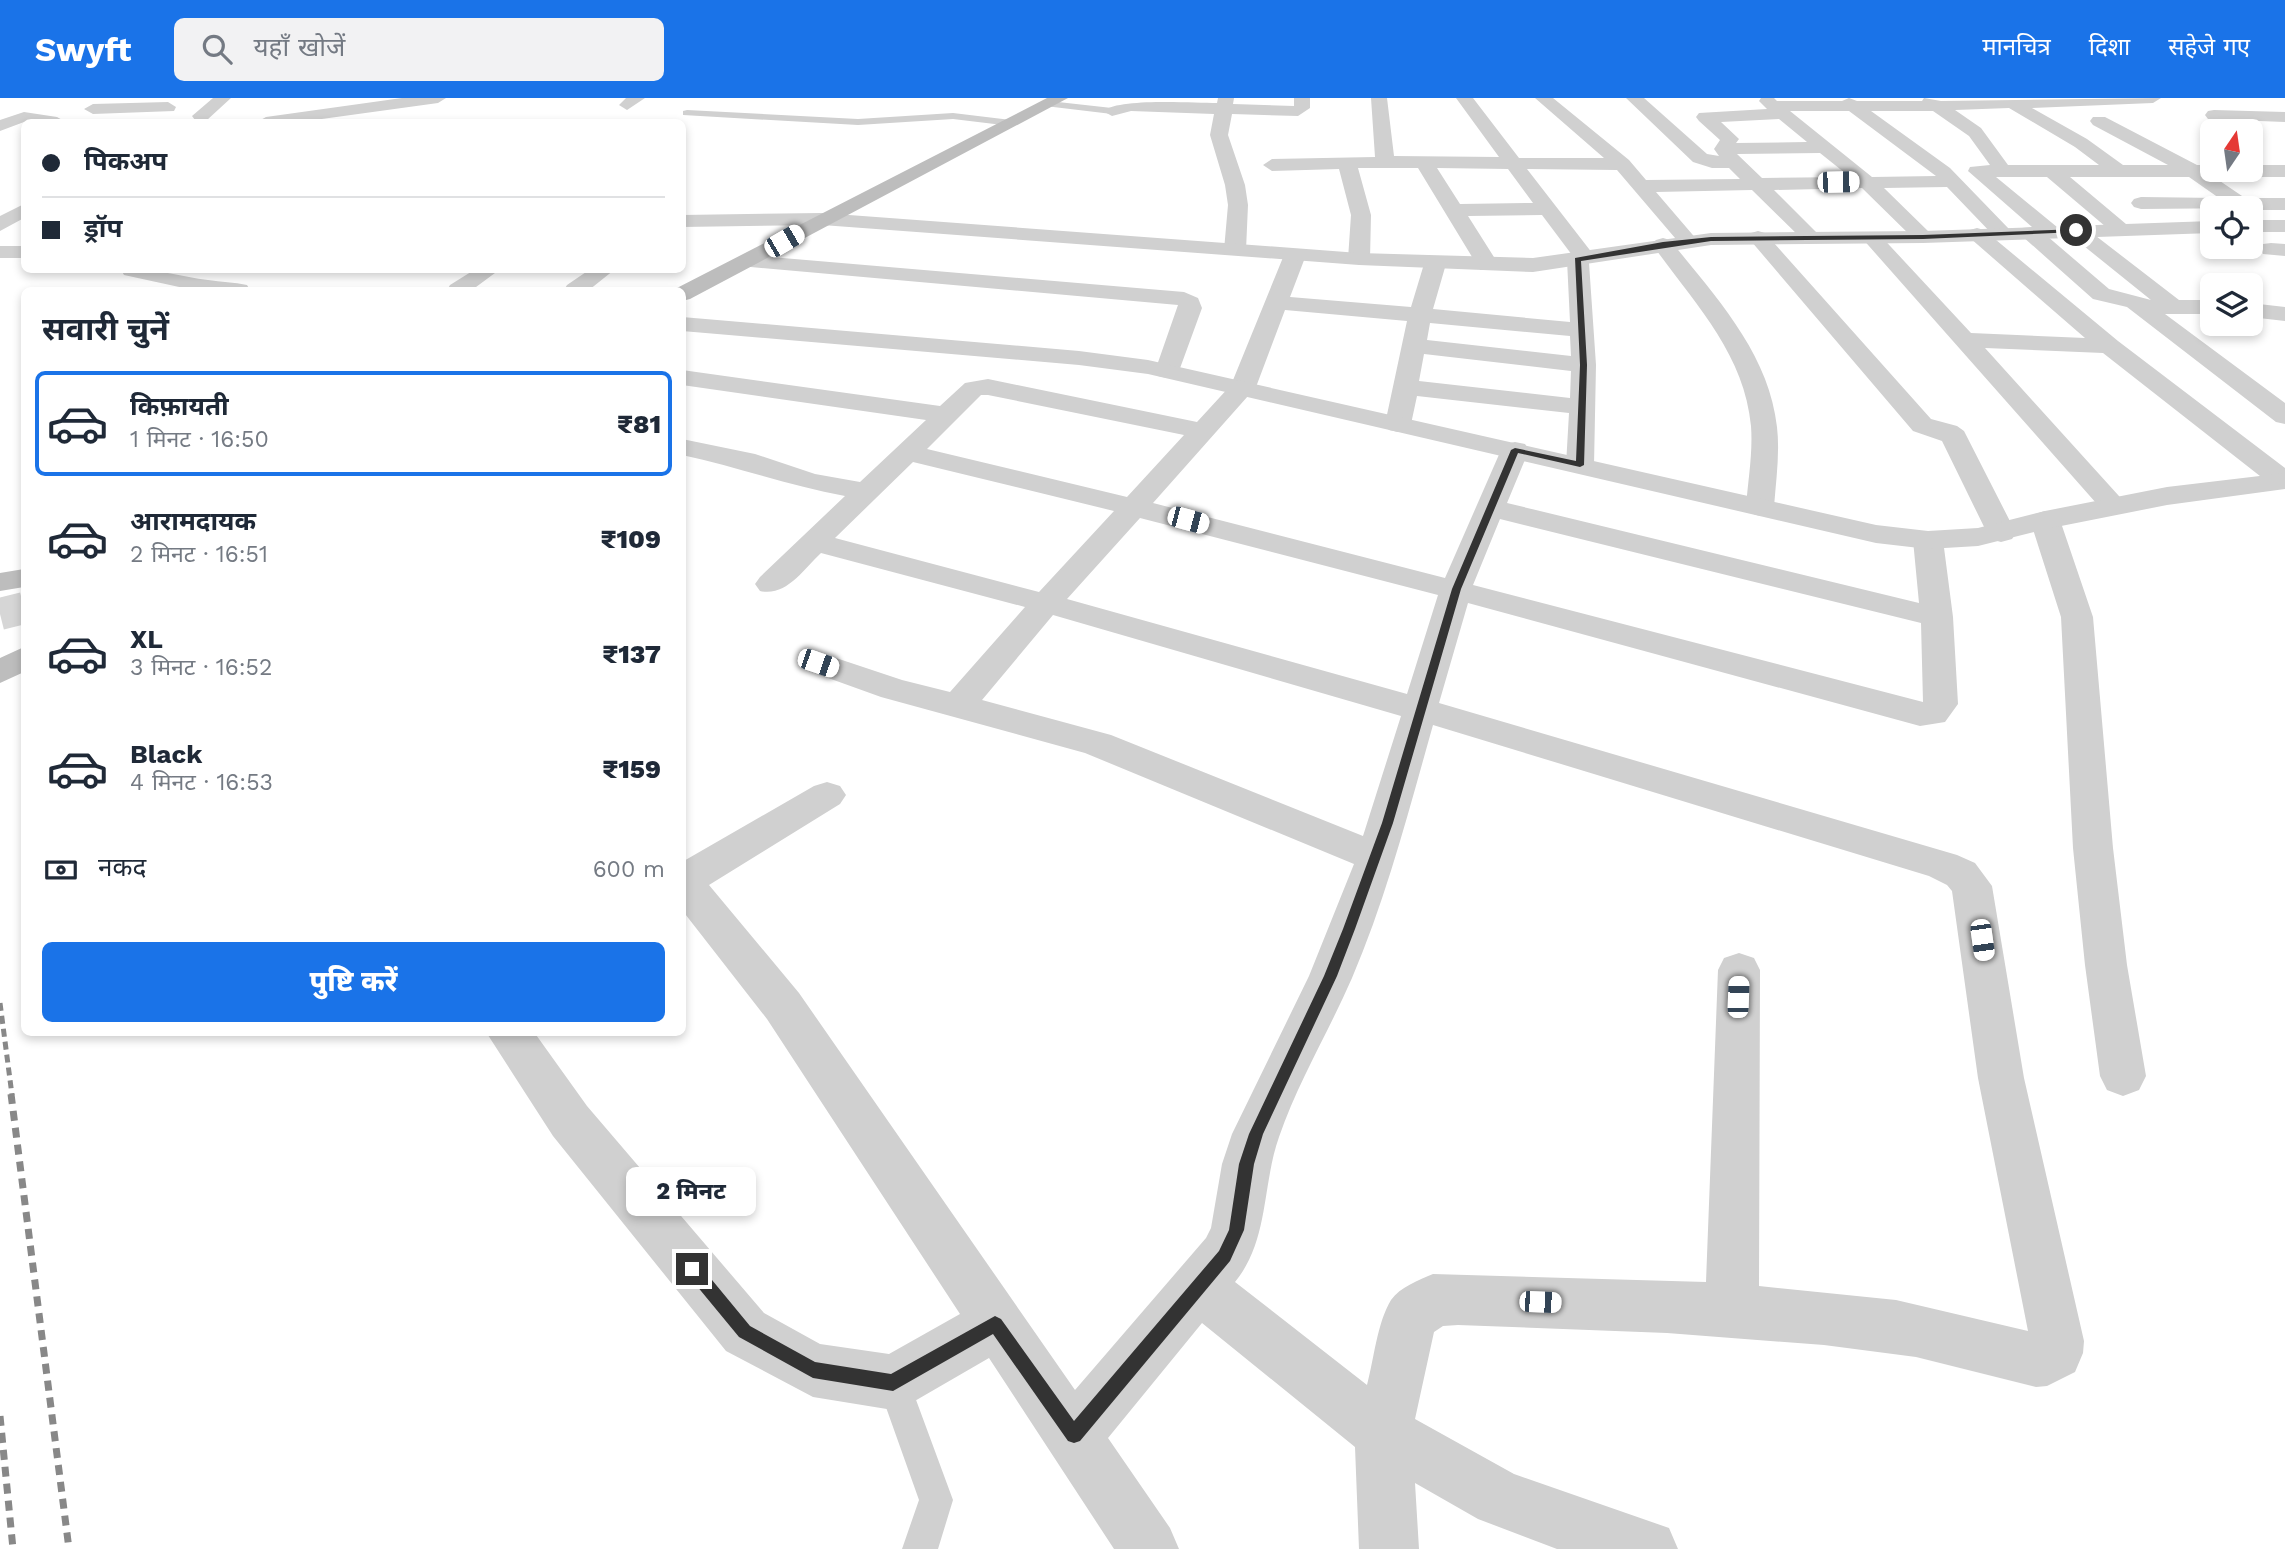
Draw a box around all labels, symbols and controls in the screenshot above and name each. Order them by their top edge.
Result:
search box [174,18,664,81]
text: Swyft [35,30,132,69]
icon: search [198,30,236,68]
text: यहाँ खोजें [254,32,345,62]
text: मानचित्र [1982,33,2051,61]
text: दिशा [2089,33,2130,61]
text: सहेजे गए [2168,33,2250,61]
north arrow [2200,119,2263,182]
map controls [2200,119,2263,336]
text: पिकअप [84,146,167,176]
car [1817,171,1860,193]
button: locate [2200,196,2263,259]
text: ड्रॉप [84,213,122,243]
route start [2060,214,2092,246]
car [761,221,808,261]
button: layers [2200,273,2263,336]
text: सवारी चुनें [42,310,169,348]
text: किफ़ायती [130,391,229,421]
icon: car [46,392,109,455]
text: ₹81 [617,409,661,439]
text: 1 मिनट · 16:50 [130,426,269,453]
car [1165,504,1212,536]
text: आरामदायक [130,506,256,536]
icon: car [46,507,109,570]
text: ₹109 [600,524,661,554]
text: 2 मिनट · 16:51 [130,541,268,568]
icon: car [46,622,109,685]
text: XL [130,624,163,654]
text: ₹137 [602,639,661,669]
car [795,646,842,680]
text: 3 मिनट · 16:52 [130,654,272,681]
icon: car [46,737,109,800]
text: Black [130,739,202,769]
text: ₹159 [602,754,661,784]
text: 4 मिनट · 16:53 [130,769,273,796]
icon: cash [42,851,80,889]
text: नकद [98,852,146,882]
text: 600 m [593,856,665,883]
car [1969,918,1996,962]
button: पुष्टि करें [42,942,665,1022]
car [1727,976,1750,1018]
callout: 2 मिनट [627,1168,757,1216]
text: 2 मिनट [656,1178,726,1205]
route end [676,1253,708,1285]
car [1519,1291,1562,1313]

